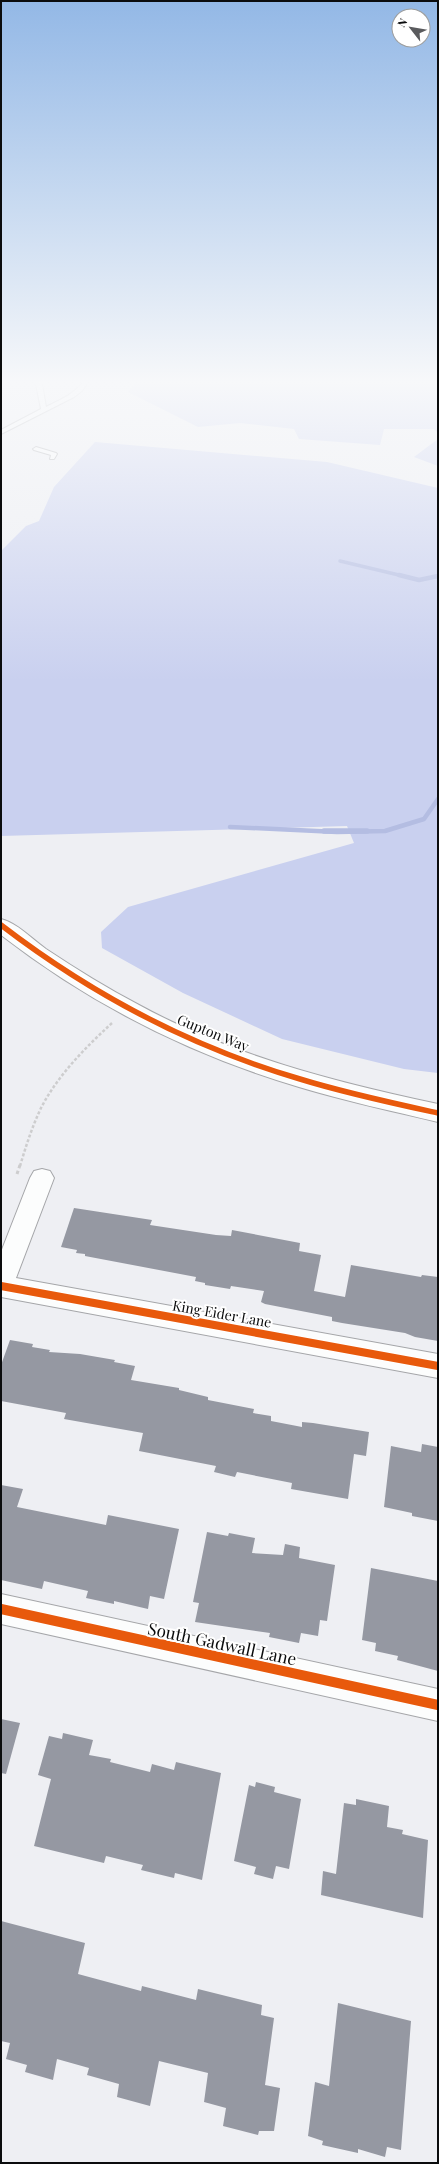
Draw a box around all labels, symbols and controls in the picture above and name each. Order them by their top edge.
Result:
north arrow [391,8,431,48]
text: N [394,15,411,30]
street label: Gupton Way [174,1009,252,1056]
street label: King Eider Lane [171,1295,273,1332]
street label: South Gadwall Lane [146,1617,299,1670]

